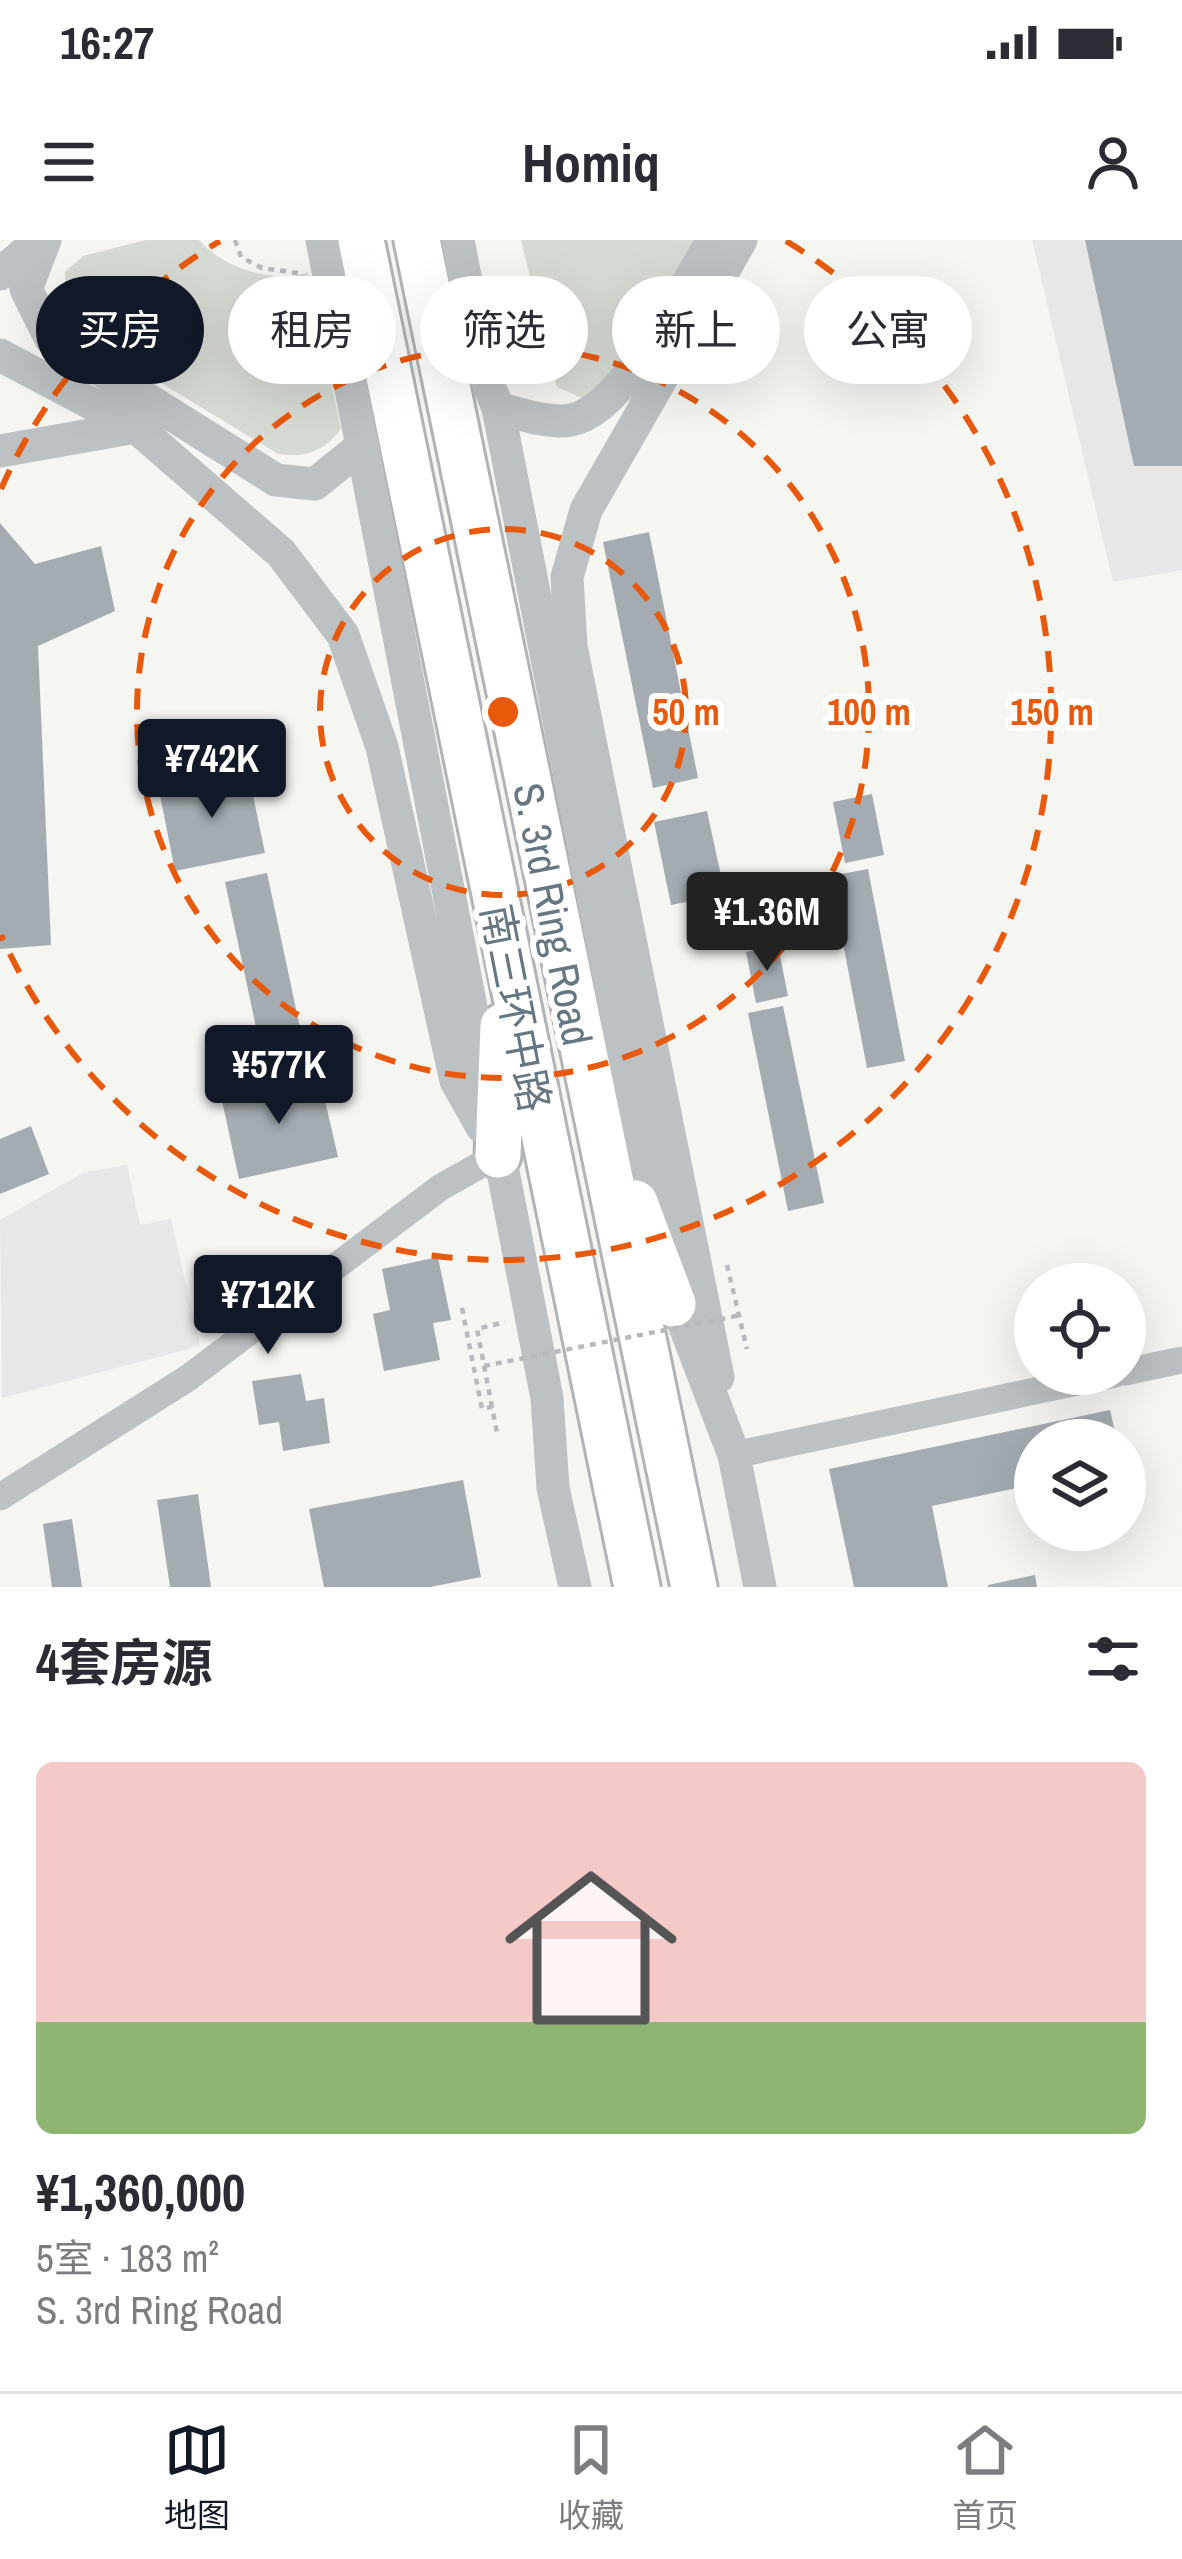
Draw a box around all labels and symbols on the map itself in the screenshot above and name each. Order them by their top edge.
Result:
text: 50 m [652,688,720,736]
text: 100 m [827,688,911,736]
text: 150 m [1010,688,1094,736]
centre of rings [482,691,524,733]
pin: ¥742K [128,719,296,821]
street label: S. 3rd Ring Road [500,778,606,1050]
pin: ¥1.36M [669,872,865,974]
street label: 南三环中路 [468,900,564,1116]
pin: ¥577K [195,1025,363,1127]
pin: ¥712K [184,1255,352,1357]

